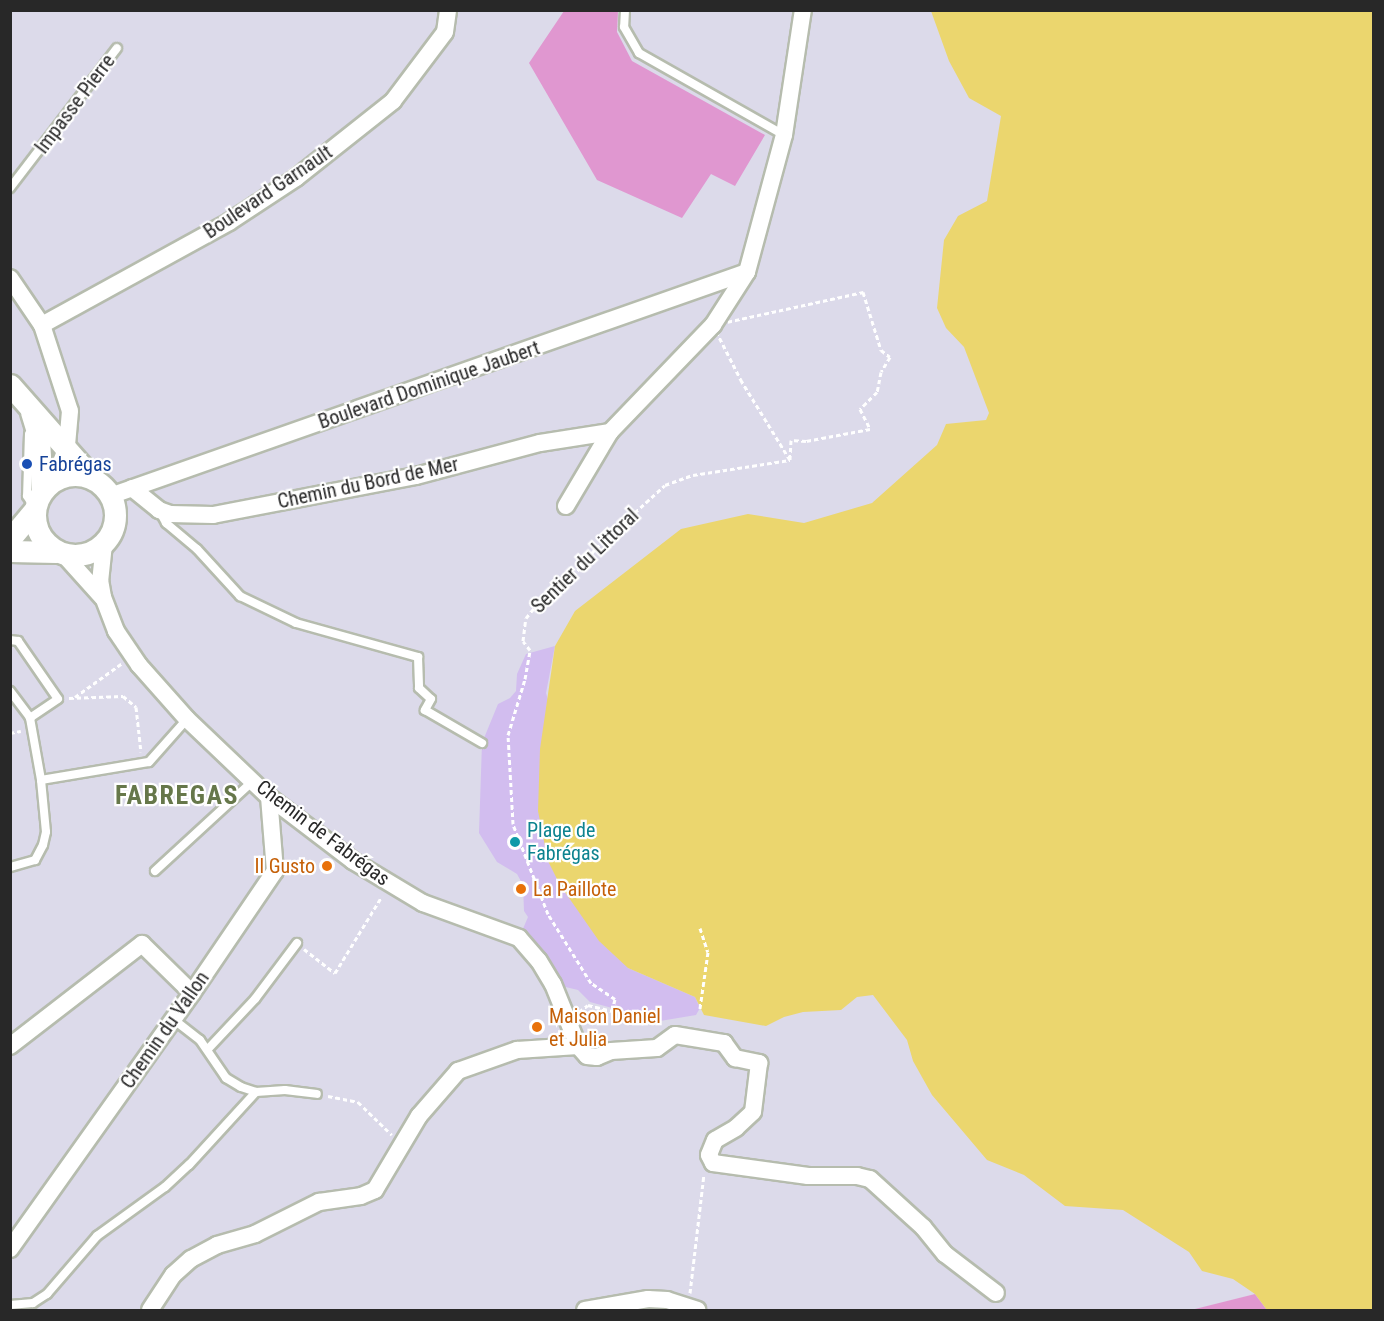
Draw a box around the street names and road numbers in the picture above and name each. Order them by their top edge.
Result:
street label: Impasse Pierre [30,50,120,158]
street label: Boulevard Garnault [199,140,337,244]
street label: Boulevard Dominique Jaubert [315,336,543,434]
street label: Chemin du Bord de Mer [275,452,461,514]
street label: Sentier du Littoral [526,504,644,618]
street label: Chemin de Fabrégas [252,775,394,891]
street label: Chemin du Vallon [116,967,214,1093]

